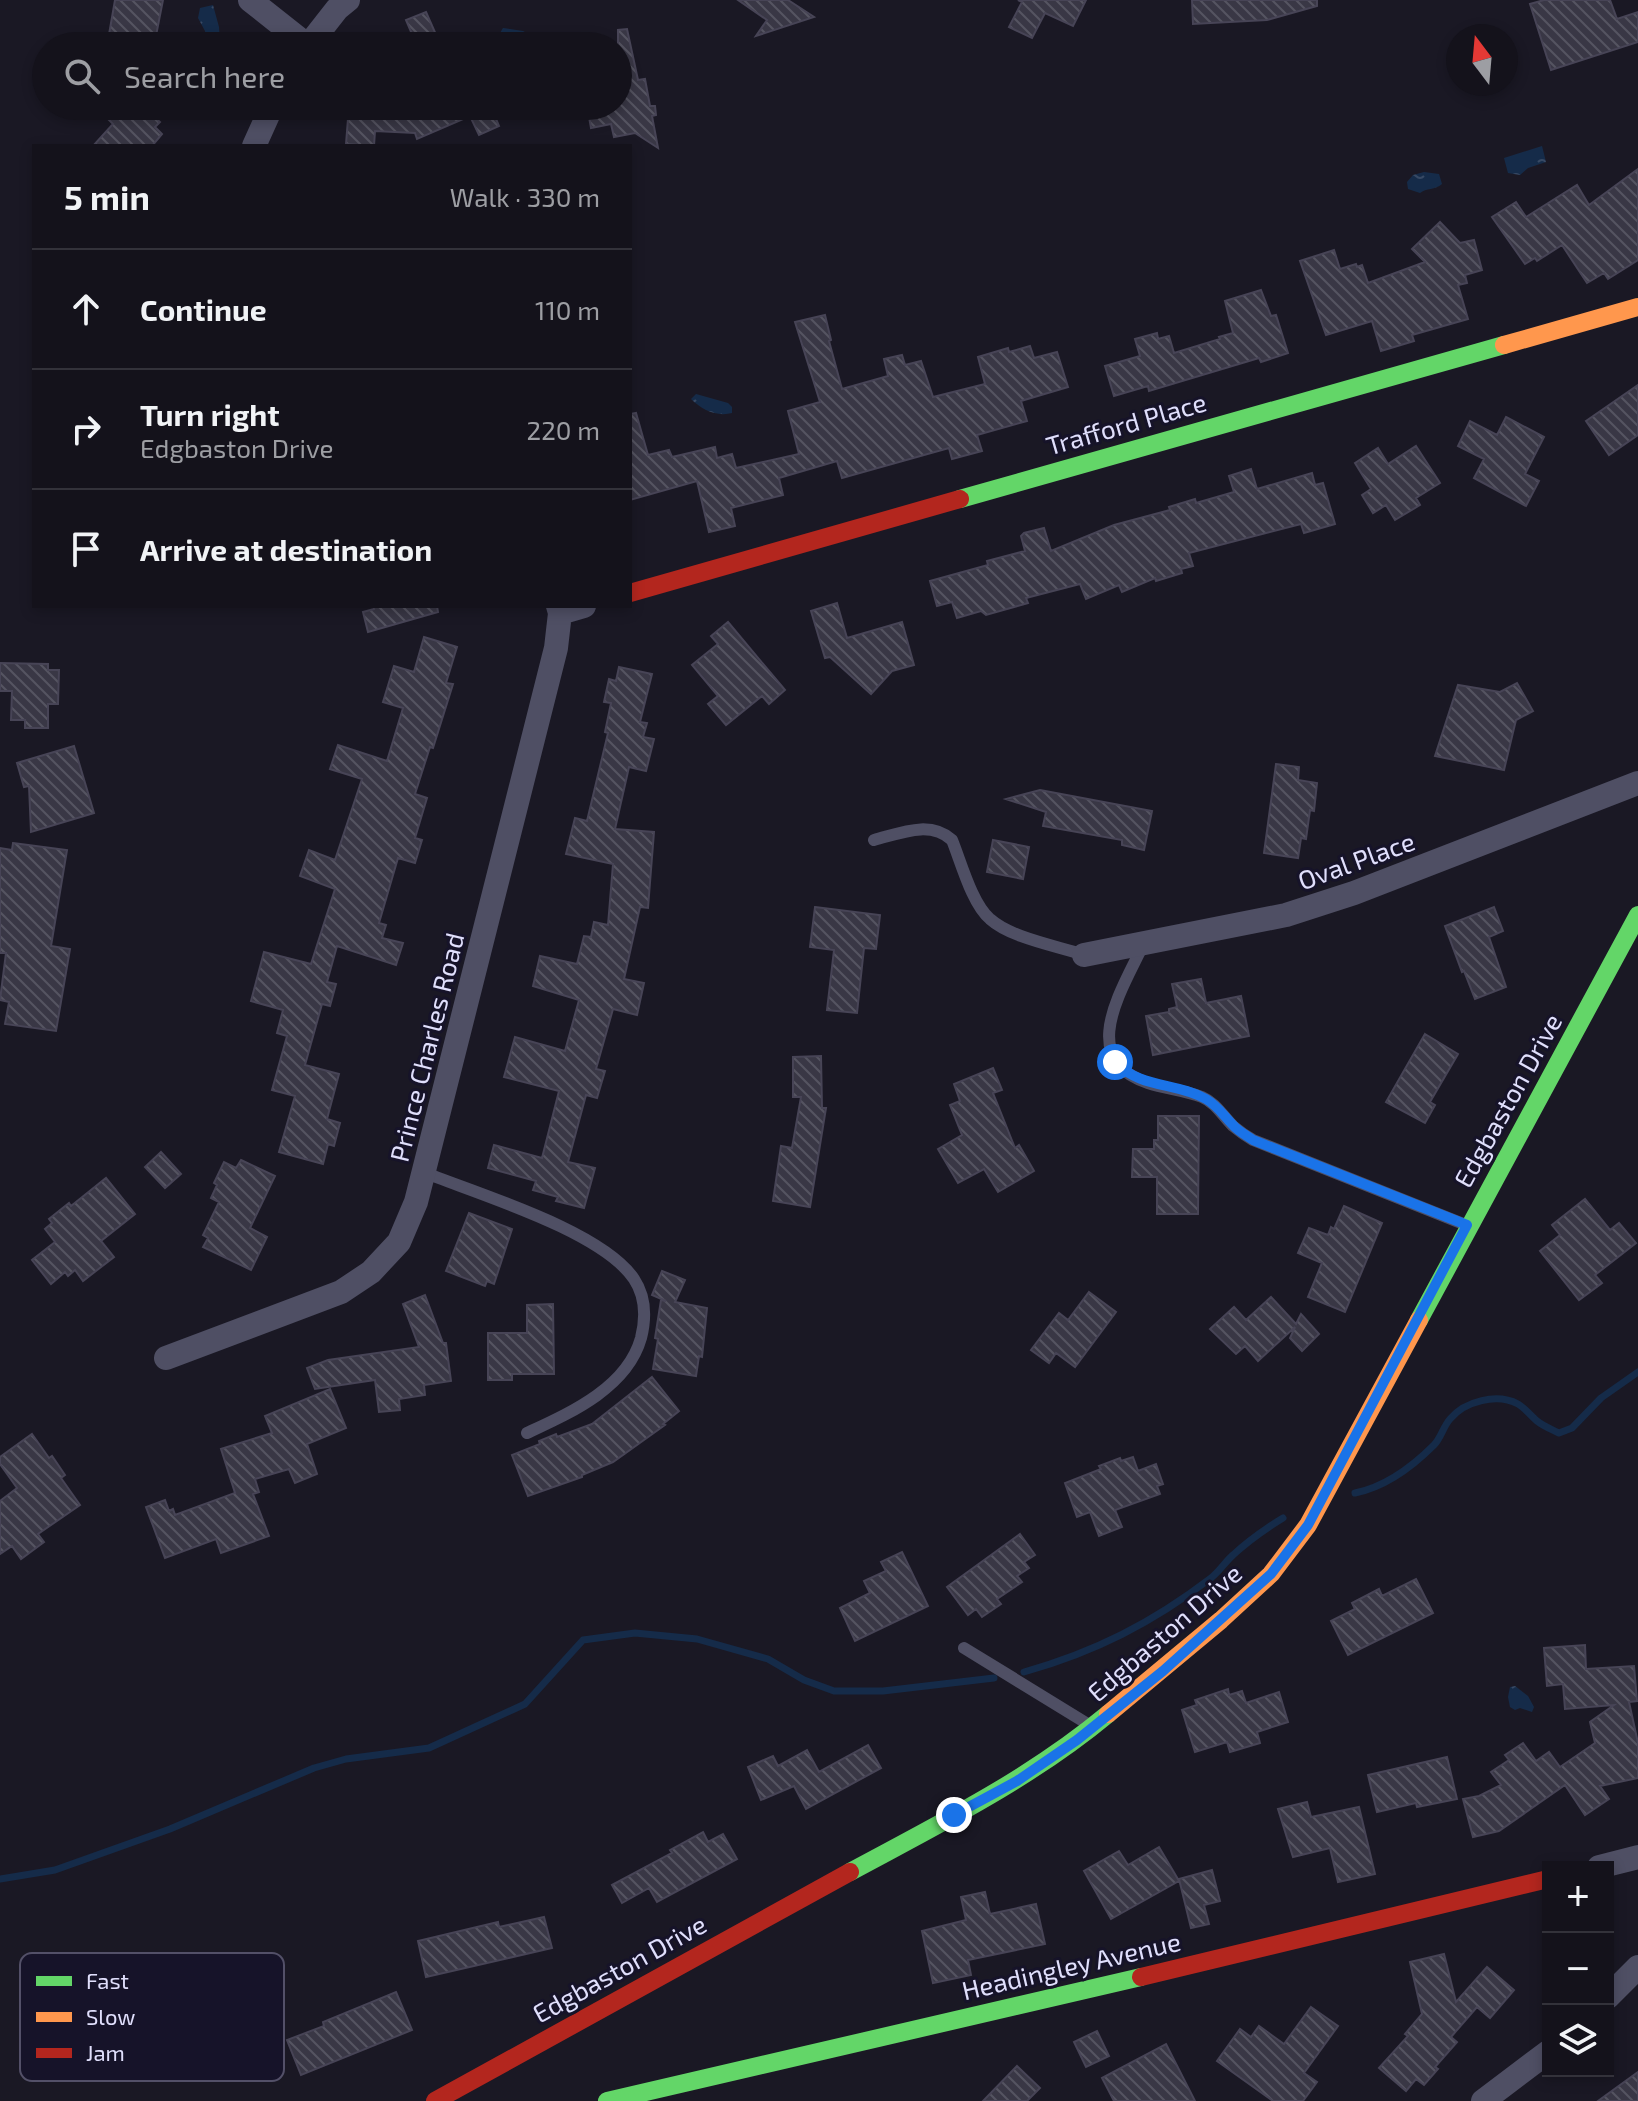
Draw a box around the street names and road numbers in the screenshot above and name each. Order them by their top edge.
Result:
street label: Trafford Place [1042,385,1210,461]
street label: Oval Place [1293,825,1419,895]
street label: Prince Charles Road [383,929,469,1165]
street label: Edgbaston Drive [1447,1008,1567,1192]
street label: Edgbaston Drive [1081,1557,1247,1707]
street label: Edgbaston Drive [527,1908,711,2028]
street label: Headingley Avenue [959,1925,1183,2005]

